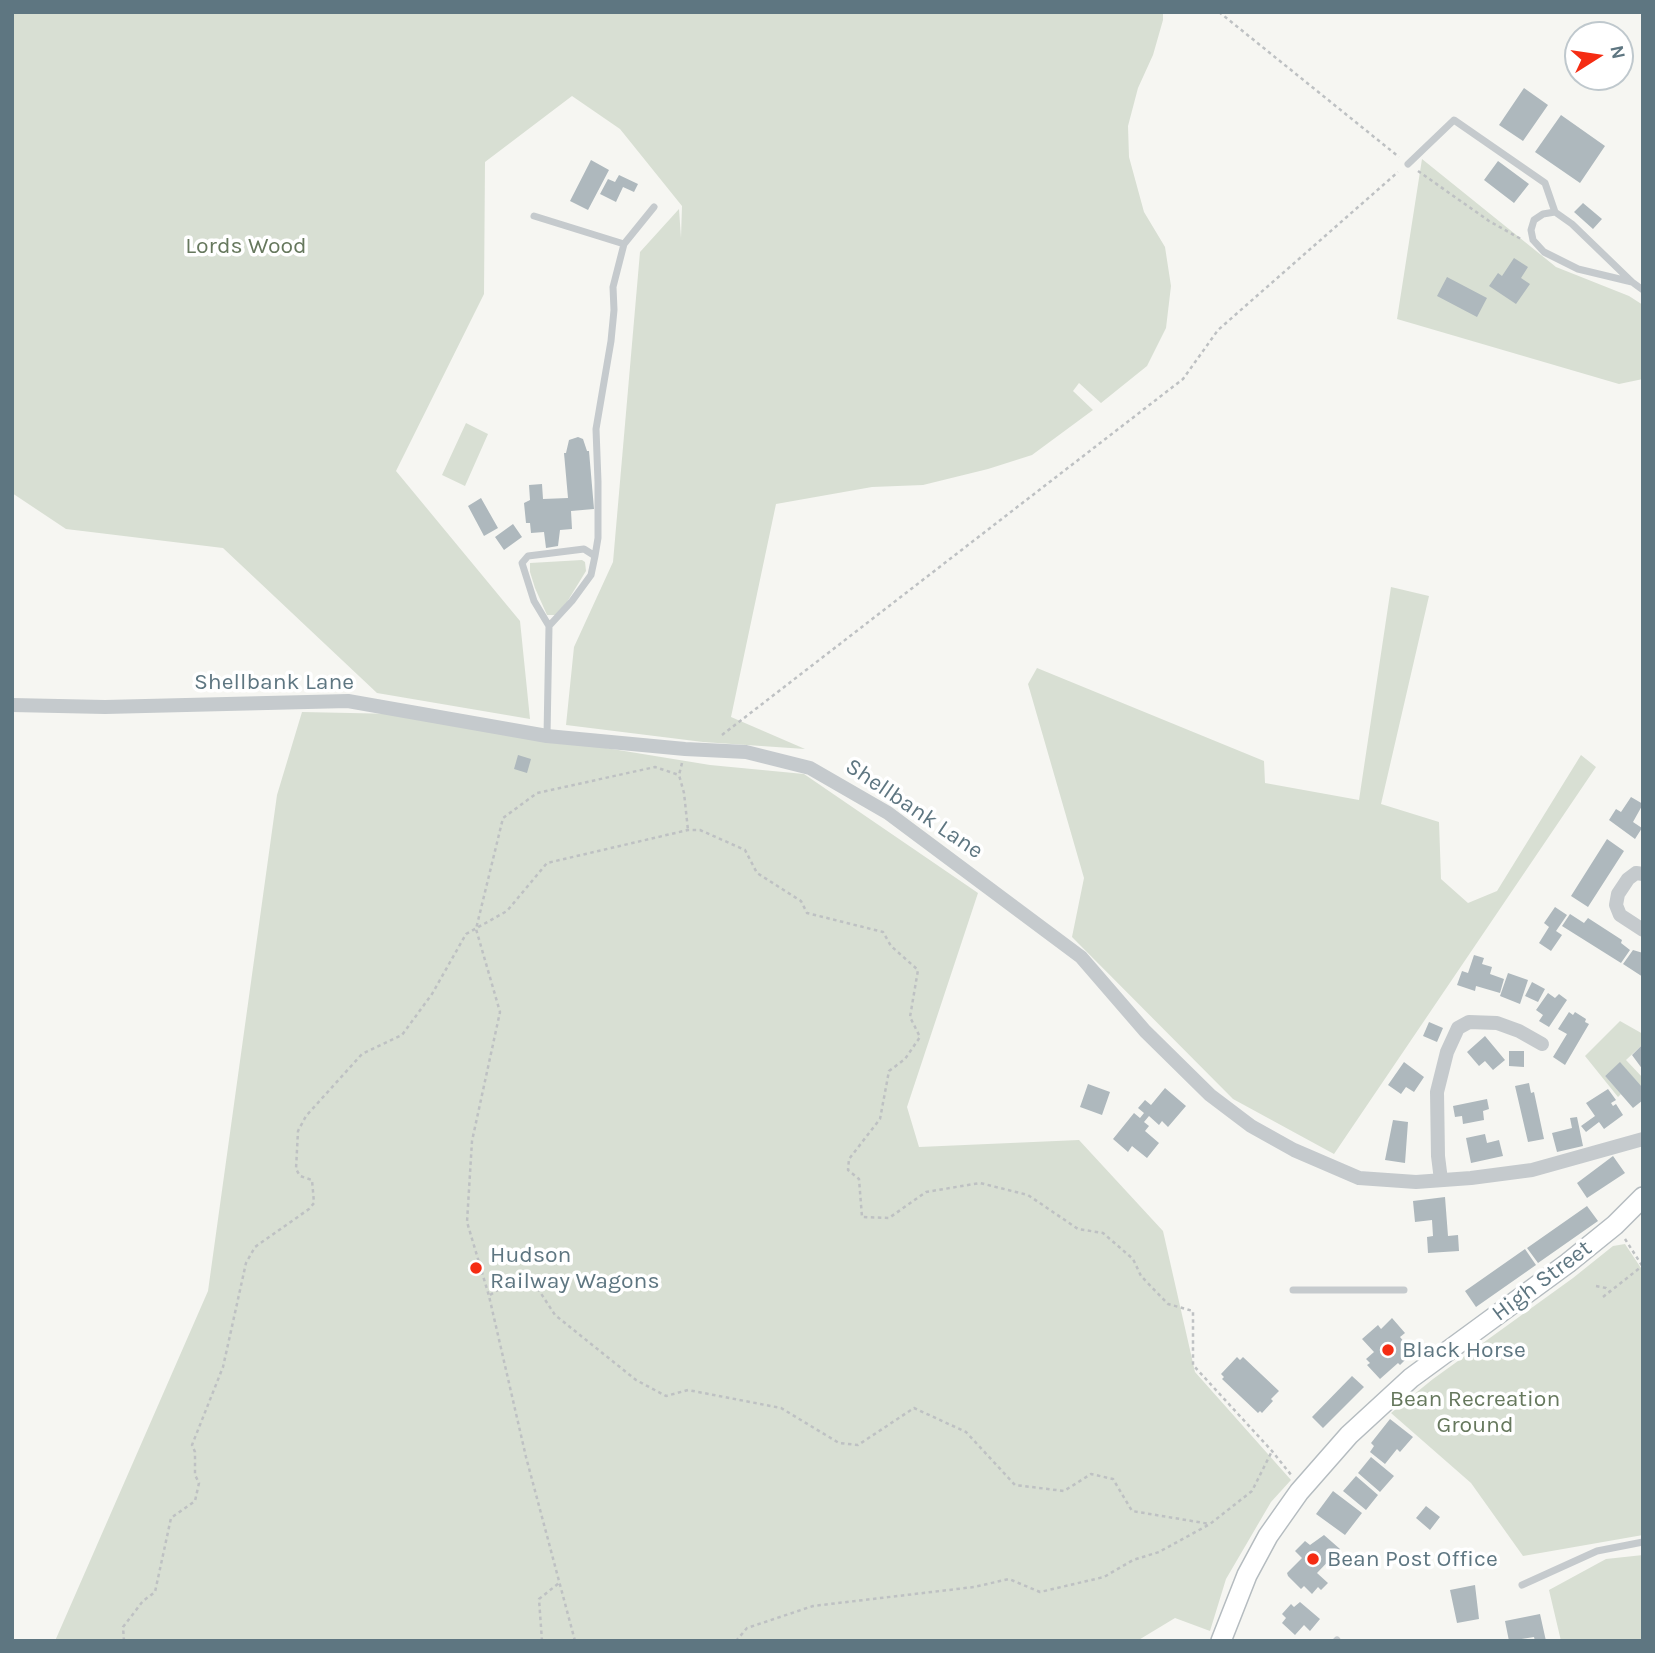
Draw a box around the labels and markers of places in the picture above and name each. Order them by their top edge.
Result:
place label: Hudson Railway Wagons [490,1241,660,1295]
marker: Hudson Railway Wagons [468,1260,484,1276]
place label: Black Horse [1402,1336,1526,1364]
marker: Black Horse [1380,1342,1396,1358]
place label: Bean Post Office [1327,1545,1498,1573]
marker: Bean Post Office [1305,1551,1321,1567]

